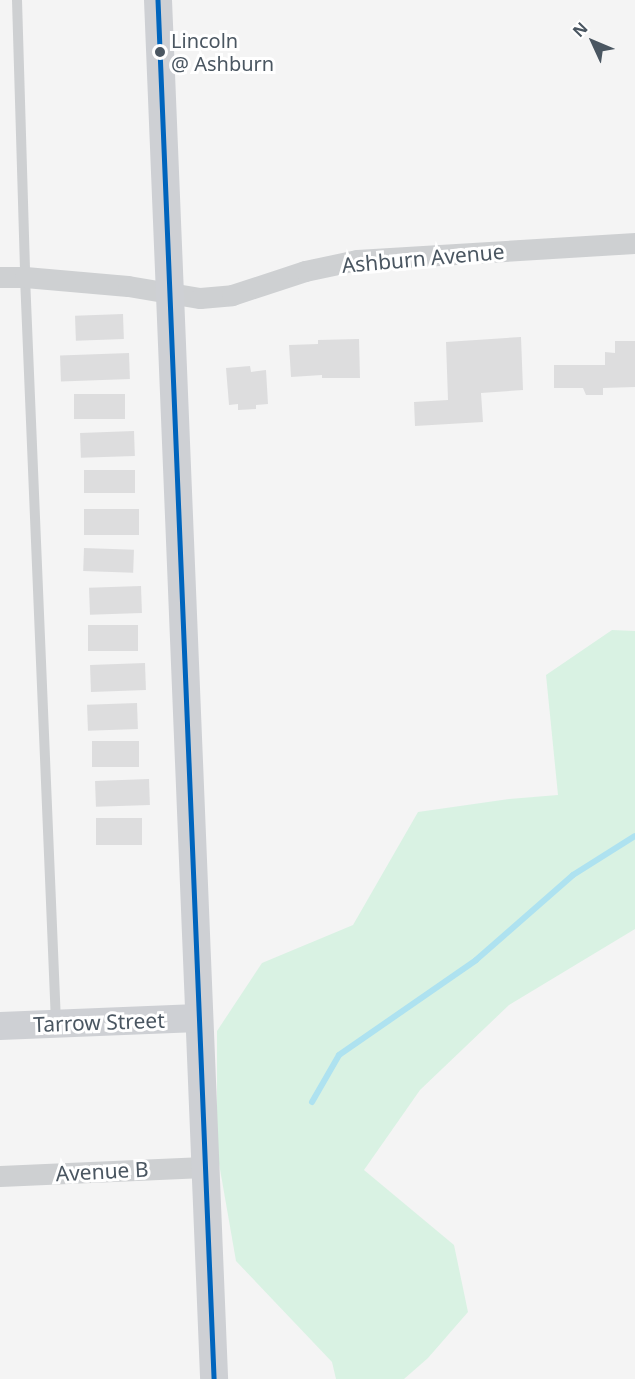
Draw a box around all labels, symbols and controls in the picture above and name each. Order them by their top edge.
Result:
north arrow [563,12,623,72]
text: N [568,17,592,42]
place label: Lincoln @ Ashburn [171,28,274,75]
marker: Lincoln @ Ashburn [154,46,166,58]
street label: Ashburn Avenue [341,238,505,278]
street label: Tarrow Street [33,1007,165,1037]
street label: Avenue B [55,1156,149,1186]

